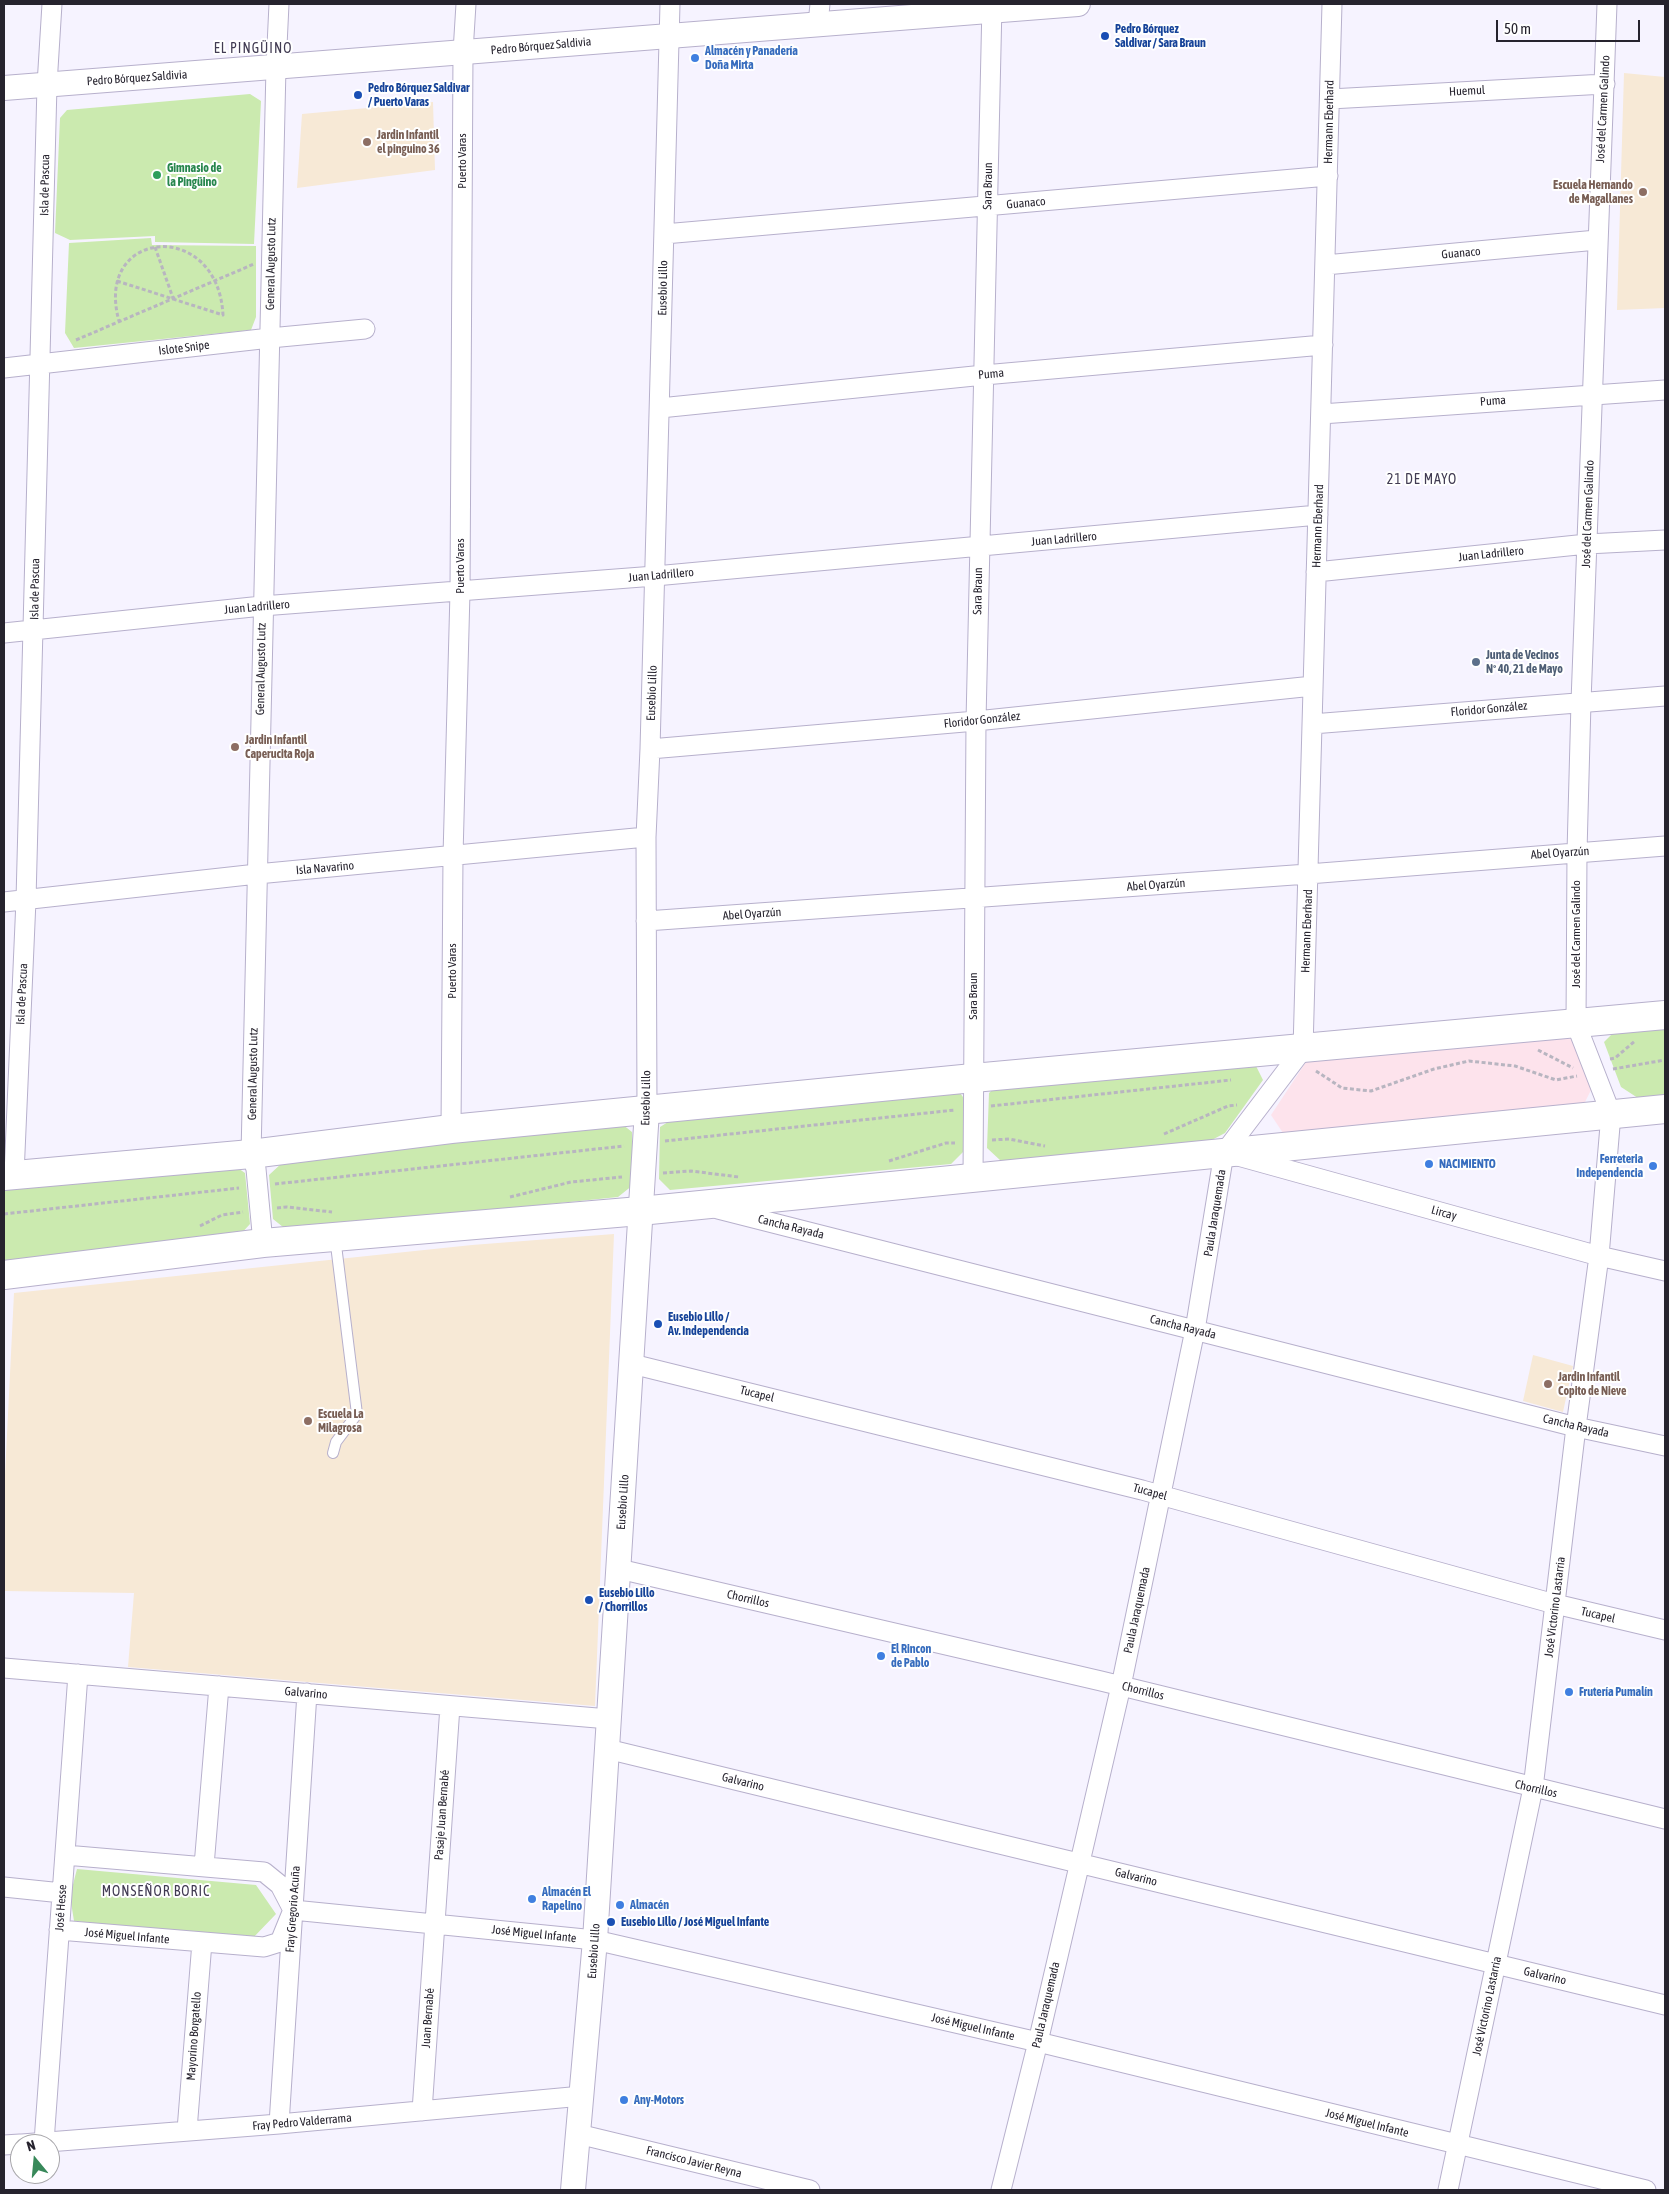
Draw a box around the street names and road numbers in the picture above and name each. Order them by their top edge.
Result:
street label: Pedro Bórquez Saldivia [490,34,592,58]
street label: José del Carmen Galindo [1593,55,1613,163]
street label: Pedro Bórquez Saldivia [86,67,188,89]
street label: Hermann Eberhard [1321,80,1337,164]
street label: Huemul [1449,83,1485,99]
street label: Puerto Varas [455,133,469,189]
street label: Isla de Pascua [37,154,53,216]
street label: Sara Braun [980,162,996,210]
street label: Guanaco [1006,194,1046,212]
street label: General Augusto Lutz [263,218,279,310]
street label: Guanaco [1441,244,1481,262]
street label: Eusebio Lillo [655,260,671,316]
street label: Islote Snipe [158,338,210,358]
street label: Puma [977,366,1005,382]
street label: Puma [1480,393,1506,409]
street label: José del Carmen Galindo [1579,460,1597,568]
street label: Hermann Eberhard [1309,484,1327,568]
street label: Juan Ladrillero [1031,529,1097,549]
street label: Puerto Varas [453,538,467,594]
street label: Juan Ladrillero [1458,543,1524,565]
street label: Isla de Pascua [27,558,43,620]
street label: Juan Ladrillero [628,565,694,585]
street label: Sara Braun [970,567,986,615]
street label: Juan Ladrillero [224,597,290,617]
street label: General Augusto Lutz [253,623,269,715]
street label: Eusebio Lillo [644,665,660,721]
street label: Floridor González [1450,698,1528,720]
street label: Floridor González [943,709,1021,731]
street label: Abel Oyarzún [1530,844,1590,862]
street label: Isla Navarino [295,858,355,878]
street label: Abel Oyarzún [1126,876,1186,894]
street label: José del Carmen Galindo [1569,880,1583,988]
street label: Hermann Eberhard [1298,889,1316,973]
street label: Abel Oyarzún [722,905,782,923]
street label: Puerto Varas [445,943,459,999]
street label: Isla de Pascua [13,963,31,1025]
street label: Sara Braun [966,972,980,1020]
street label: General Augusto Lutz [245,1028,261,1120]
street label: Eusebio Lillo [638,1070,654,1126]
street label: Paula Jaraquemada [1201,1168,1229,1258]
street label: Lircay [1430,1203,1458,1223]
street label: Cancha Rayada [756,1212,826,1242]
street label: Cancha Rayada [1148,1312,1218,1342]
street label: Tucapel [738,1383,776,1405]
street label: Cancha Rayada [1541,1411,1611,1441]
street label: Eusebio Lillo [614,1474,632,1530]
street label: Tucapel [1131,1481,1169,1503]
street label: José Victorino Lastarria [1542,1556,1568,1658]
street label: Paula Jaraquemada [1121,1565,1153,1655]
street label: Chorrillos [726,1587,770,1611]
street label: Tucapel [1579,1604,1617,1626]
street label: Chorrillos [1120,1679,1166,1703]
street label: Galvarino [284,1684,328,1702]
street label: Pasaje Juan Bernabé [432,1769,452,1861]
street label: Galvarino [720,1770,766,1794]
street label: Chorrillos [1514,1777,1558,1801]
street label: Fray Gregorio Acuña [283,1865,303,1953]
street label: Galvarino [1113,1865,1159,1889]
street label: José Hesse [52,1884,70,1932]
street label: José Miguel Infante [491,1922,577,1946]
street label: Eusebio Lillo [585,1923,603,1979]
street label: José Miguel Infante [84,1925,170,1947]
street label: José Victorino Lastarria [1469,1955,1505,2057]
street label: Paula Jaraquemada [1029,1960,1063,2050]
street label: Galvarino [1522,1964,1568,1988]
street label: Juan Bernabé [419,1988,437,2048]
street label: Mayorino Borgatello [184,1991,204,2081]
street label: José Miguel Infante [930,2010,1016,2044]
street label: José Miguel Infante [1324,2106,1410,2140]
street label: Fray Pedro Valderrama [252,2110,352,2134]
street label: Francisco Javier Reyna [645,2143,743,2181]

